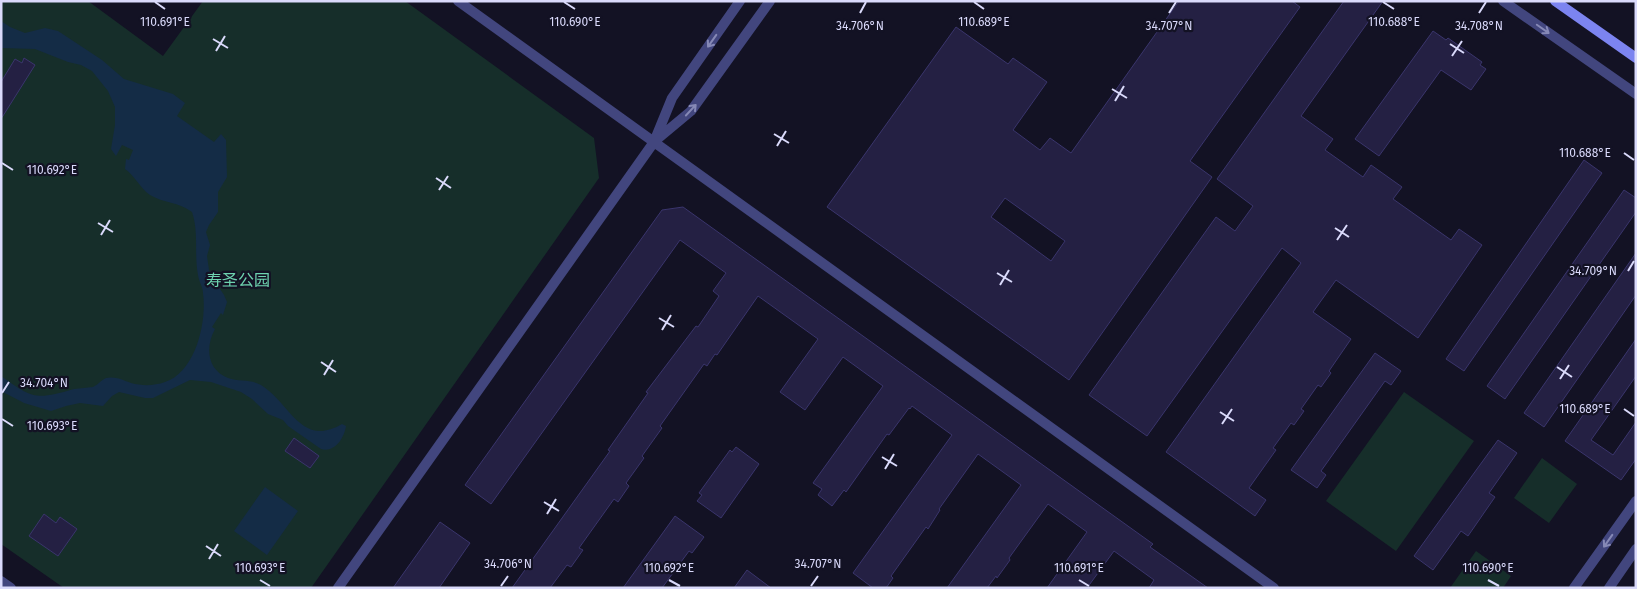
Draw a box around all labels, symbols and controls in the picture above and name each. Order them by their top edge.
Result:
text: 110.691°E [140,15,190,29]
text: 110.690°E [549,15,601,29]
text: 110.689°E [958,15,1010,29]
text: 110.688°E [1368,15,1420,29]
text: 34.706°N [836,19,884,33]
text: 34.707°N [1146,19,1192,33]
text: 34.708°N [1455,19,1503,33]
one-way arrow [1536,24,1550,34]
one-way arrow [707,34,717,48]
one-way arrow [685,104,697,117]
text: 110.688°E [1559,146,1611,160]
text: 110.692°E [27,163,77,177]
text: 34.709°N [1569,264,1617,278]
park label: 寿圣公园 [206,271,270,290]
text: 34.704°N [20,376,68,390]
text: 110.689°E [1559,402,1611,416]
text: 110.693°E [27,419,77,433]
one-way arrow [1603,533,1613,547]
text: 34.706°N [484,557,532,571]
text: 34.707°N [795,557,841,571]
text: 110.693°E [235,561,285,575]
text: 110.692°E [644,561,694,575]
text: 110.691°E [1054,561,1104,575]
text: 110.690°E [1462,561,1514,575]

